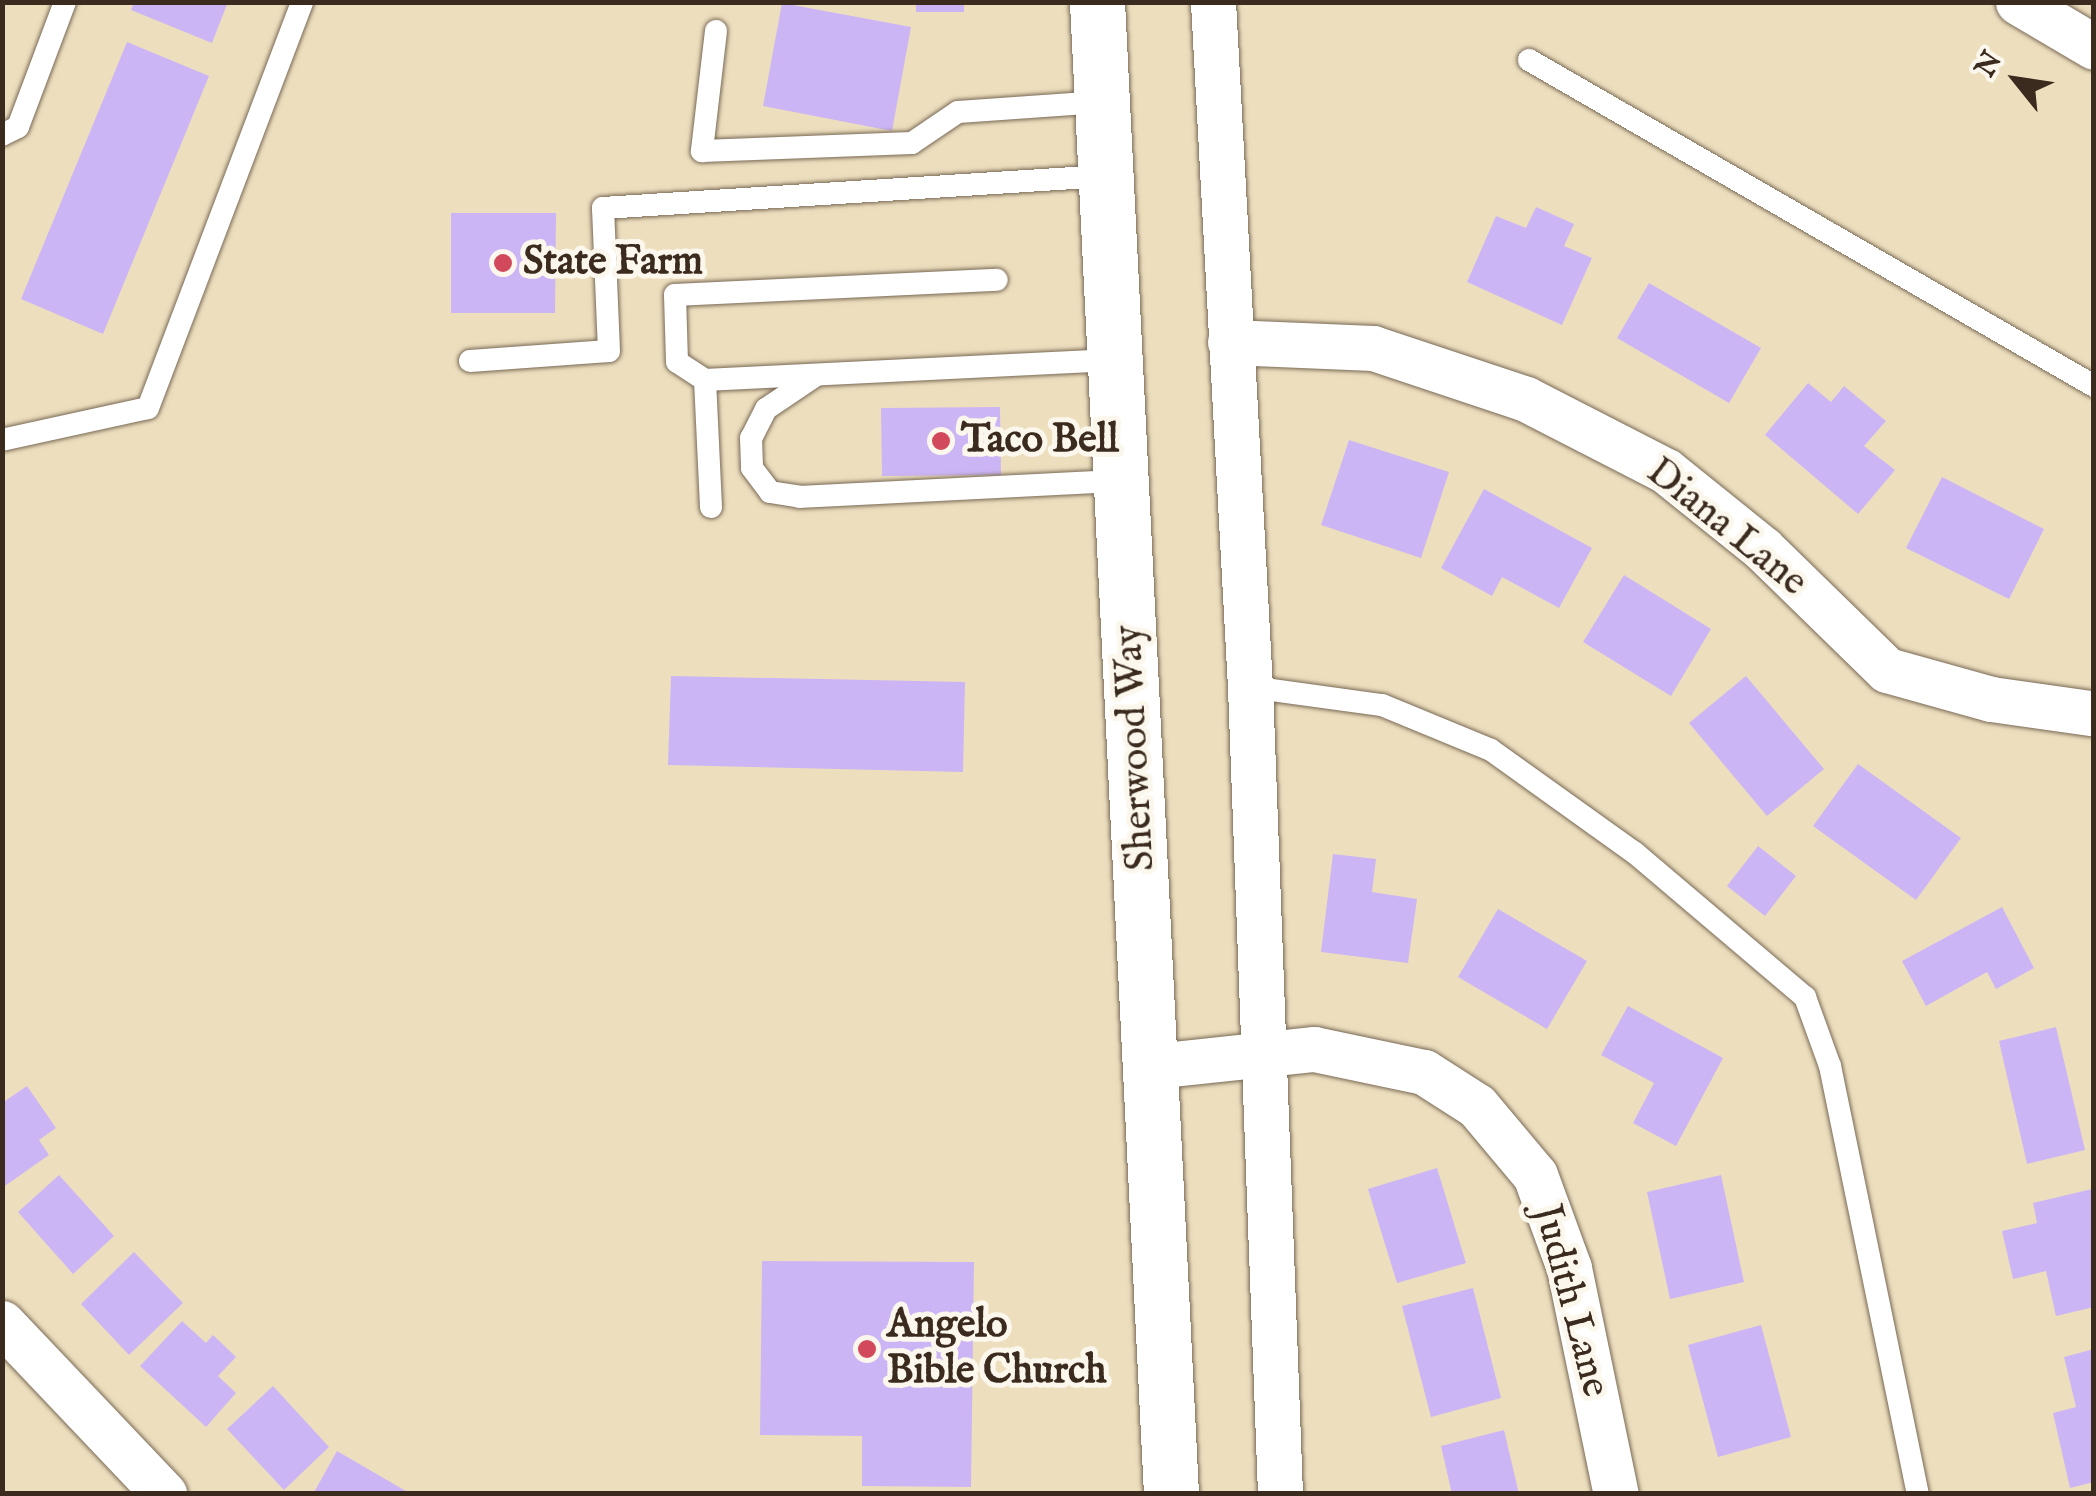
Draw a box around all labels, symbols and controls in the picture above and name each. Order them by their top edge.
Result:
north arrow [1966,30,2066,130]
text: N [1968,46,2011,84]
place label: State Farm [523,239,703,287]
marker: State Farm [492,252,514,274]
place label: Taco Bell [961,417,1119,465]
marker: Taco Bell [930,430,952,452]
street label: Diana Lane [1636,449,1816,607]
street label: Sherwood Way [1106,624,1166,872]
street label: Judith Lane [1521,1200,1619,1402]
place label: Angelo Bible Church [887,1302,1107,1396]
marker: Angelo Bible Church [856,1338,878,1360]

